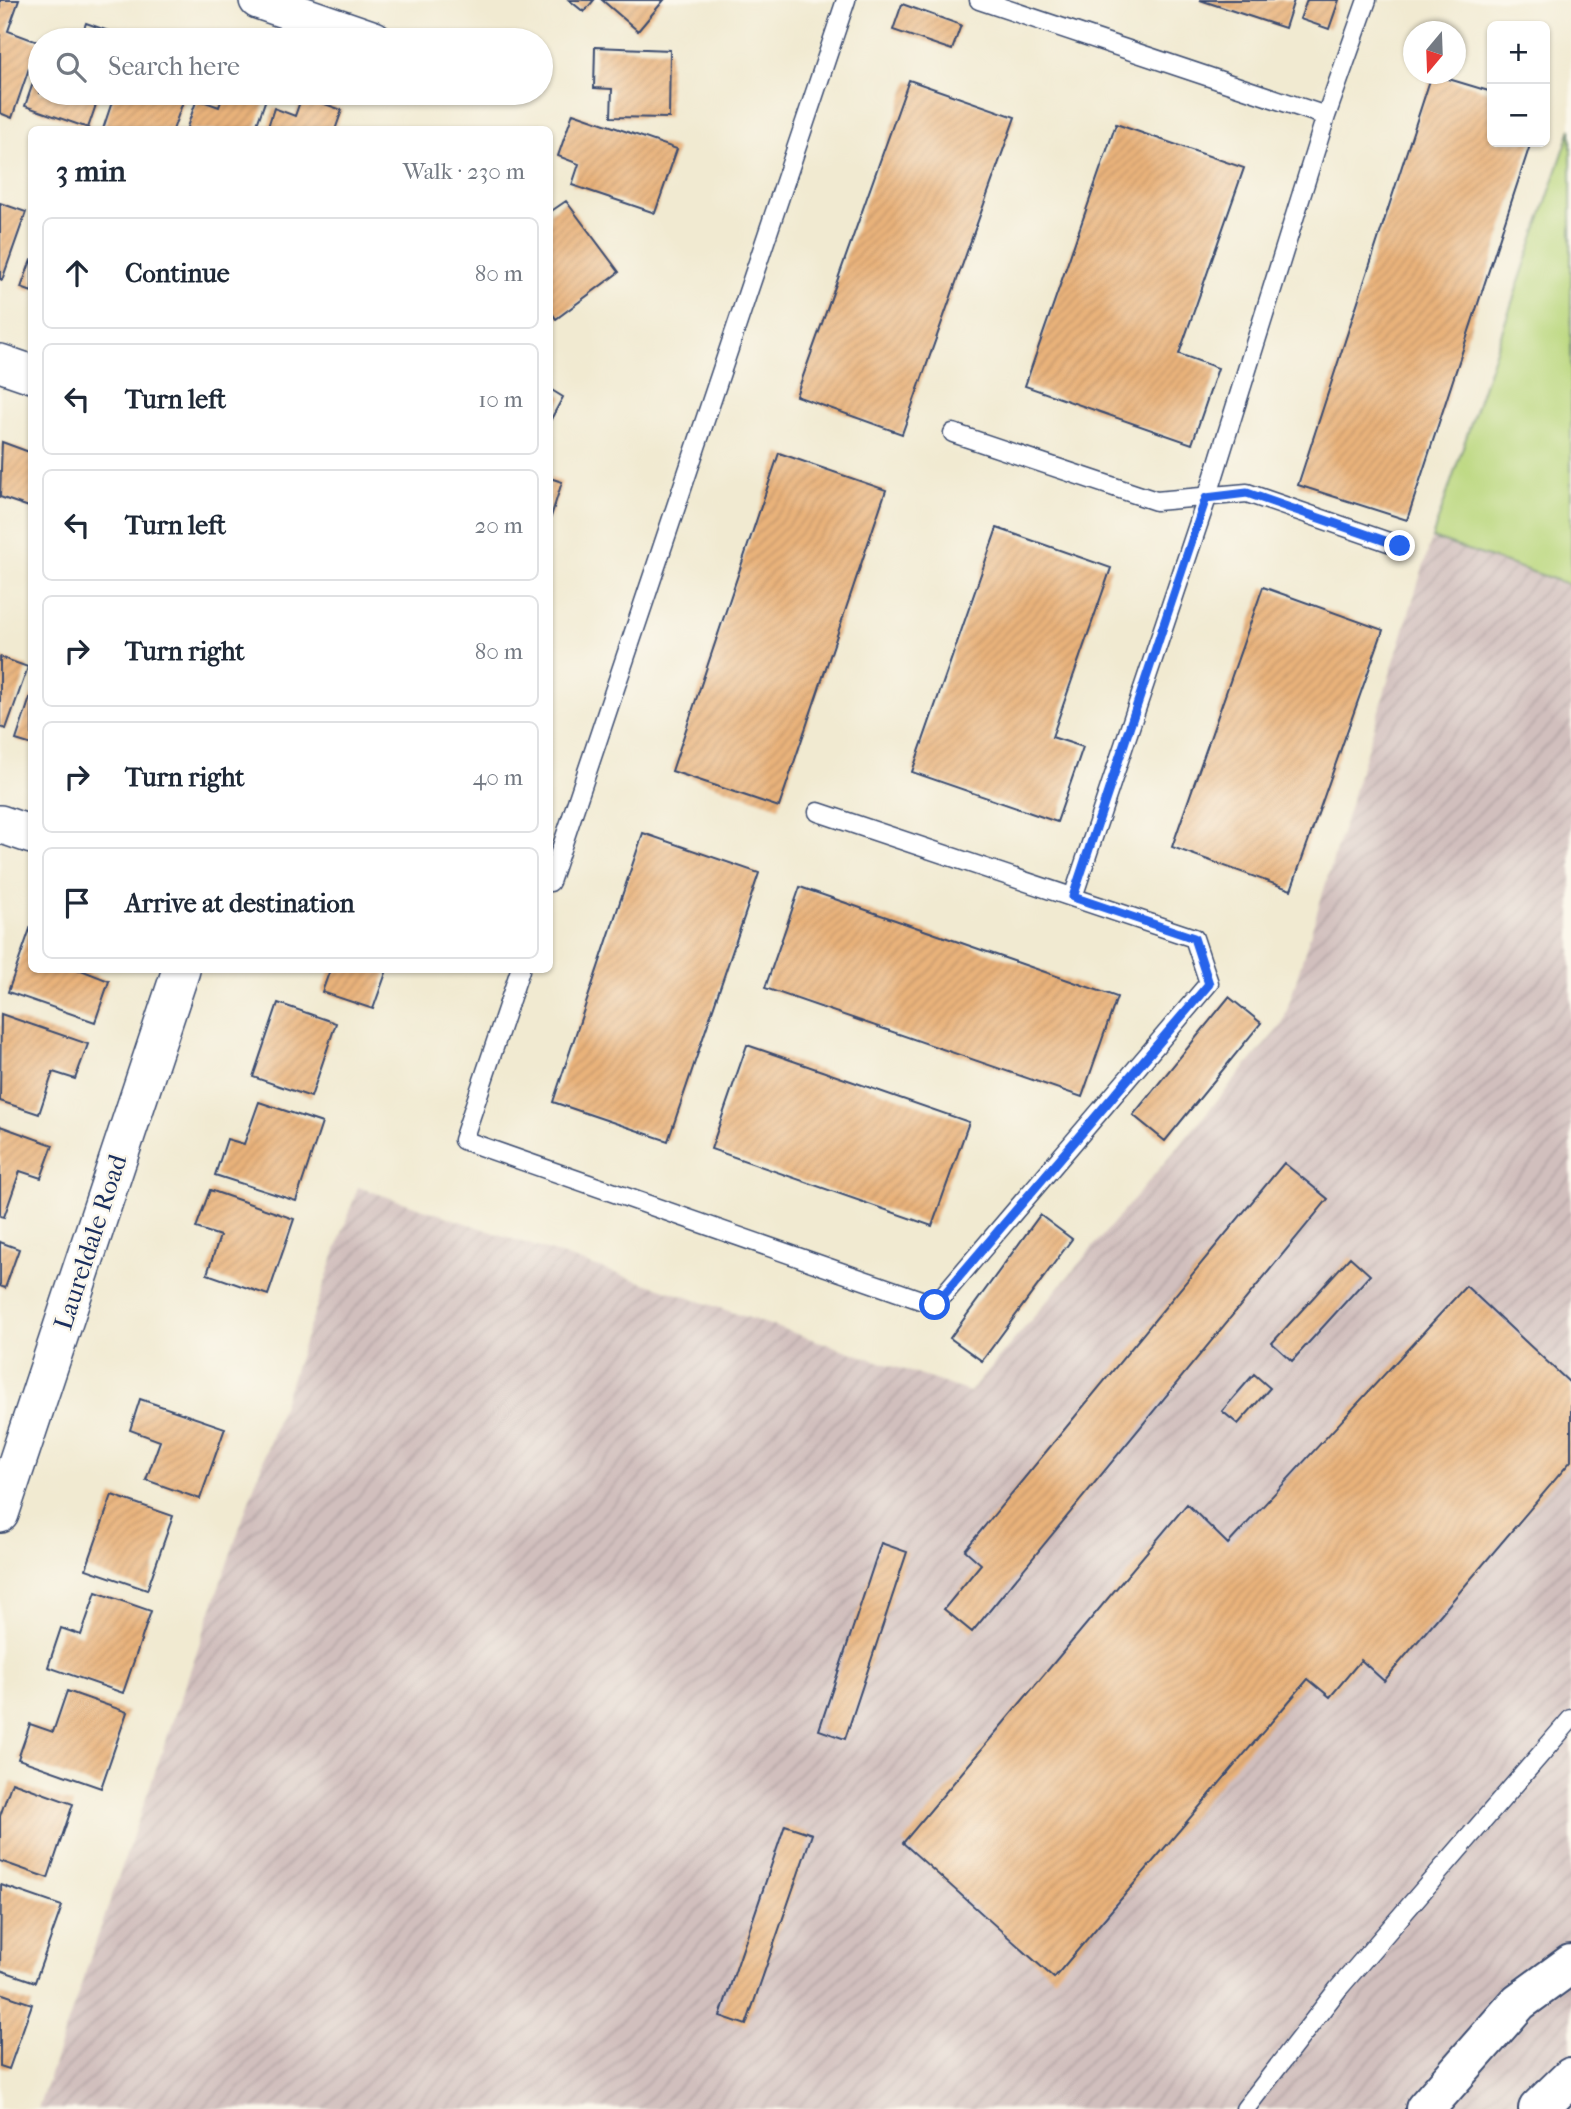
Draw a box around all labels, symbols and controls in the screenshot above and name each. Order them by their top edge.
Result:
north arrow [1403,21,1466,84]
map controls [1487,21,1550,147]
button: + [1487,21,1550,84]
search box [28,28,553,105]
icon: search [52,48,90,86]
text: Search here [108,51,240,82]
button: − [1487,84,1550,147]
text: 3 min [56,154,126,189]
text: Walk · 230 m [403,158,525,185]
icon: ahead [58,254,96,292]
text: Continue [125,258,230,289]
text: 80 m [475,260,523,287]
icon: left [58,380,96,418]
text: Turn left [125,384,226,415]
text: 10 m [478,386,523,413]
icon: left [58,506,96,544]
text: Turn left [125,510,226,541]
text: 20 m [474,512,523,539]
route end [1384,530,1415,561]
icon: right [58,632,96,670]
text: Turn right [125,636,245,667]
text: 80 m [475,638,523,665]
icon: right [58,758,96,796]
text: Turn right [125,762,245,793]
text: 40 m [473,764,523,791]
icon: arrive [58,884,96,922]
text: Arrive at destination [125,888,355,919]
street label: Laureldale Road [48,1150,134,1334]
route start [919,1289,950,1320]

